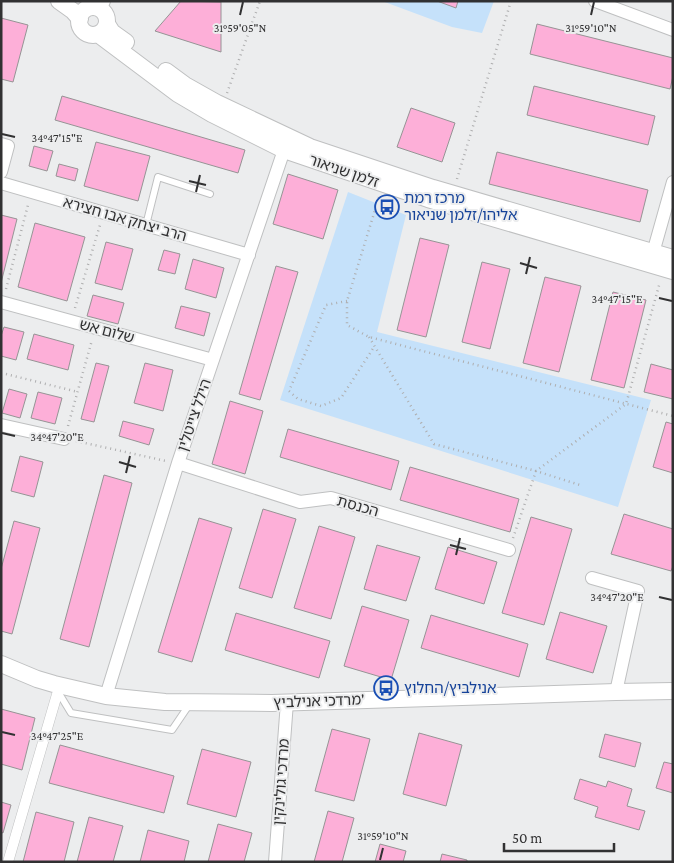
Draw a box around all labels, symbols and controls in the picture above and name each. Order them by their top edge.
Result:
text: 31°59'05"N [214,21,266,35]
text: 31°59'10"N [565,21,617,35]
text: 34°47'15"E [32,131,83,145]
street label: זלמן שניאור [307,152,381,190]
place label: מרכז רמת אליהו/זלמן שניאור [404,190,518,223]
street label: הרב יצחק אבו חצירא [61,194,189,244]
bus stop icon: מרכז רמת אליהו/זלמן שניאור [374,194,400,220]
text: 34°47'15"E [592,292,643,306]
street label: שלום אש [78,316,136,346]
street label: הילל צייטלין [174,377,214,453]
text: 34°47'20"E [30,430,84,444]
street label: הכנסת [335,492,381,520]
text: 34°47'20"E [590,590,644,604]
bus stop icon: אנילביץ/החלוץ [373,675,399,701]
place label: אנילביץ/החלוץ [404,680,497,696]
street label: מרדכי אנילביץ' [273,691,365,711]
text: 34°47'25"E [31,729,84,743]
street label: מרדכי גולינקין [270,738,292,826]
scale bar [504,820,614,852]
text: 31°59'10"N [357,829,409,843]
text: 50 m [512,830,542,846]

